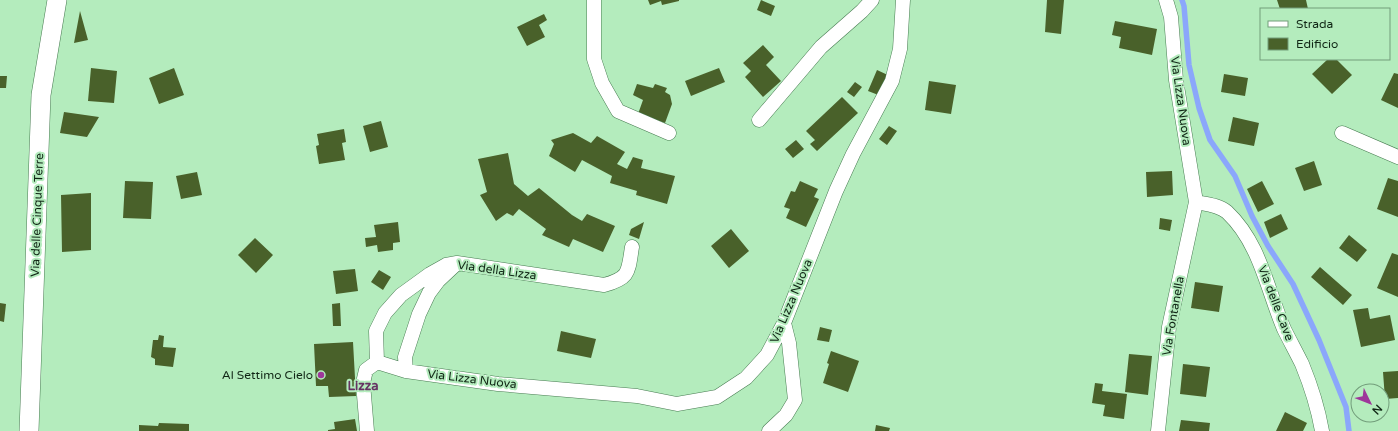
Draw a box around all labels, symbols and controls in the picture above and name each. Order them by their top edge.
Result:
legend [1260,8,1390,60]
text: Strada [1296,17,1333,31]
text: Edificio [1296,37,1338,51]
street label: Via Lizza Nuova [1168,56,1194,146]
street label: Via delle Cinque Terre [28,153,46,277]
street label: Via Lizza Nuova [767,257,815,345]
street label: Via della Lizza [456,258,538,282]
street label: Via delle Cave [1255,263,1297,343]
street label: Via Fontanella [1159,275,1187,357]
street label: Via Lizza Nuova [427,367,517,391]
place label: Al Settimo Cielo [222,368,313,382]
marker: Al Settimo Cielo [316,370,326,380]
district label: Lizza [348,378,378,394]
north arrow [1350,383,1390,423]
text: N [1369,402,1385,417]

